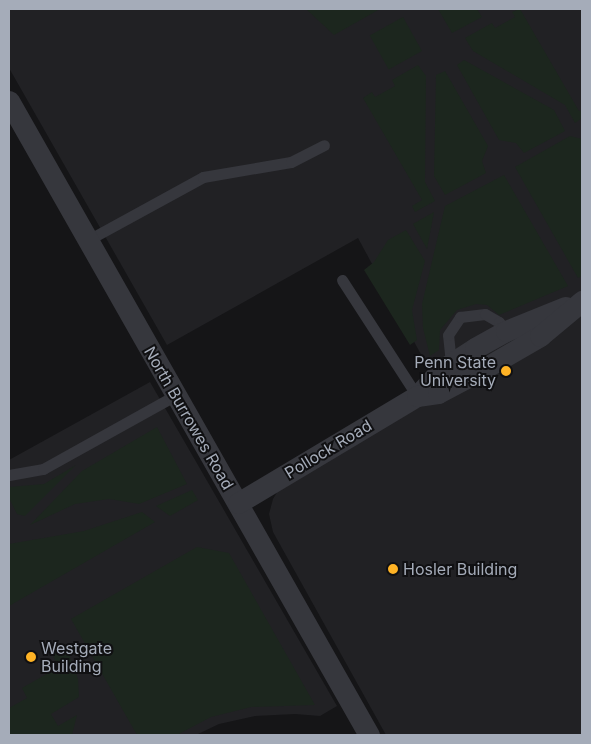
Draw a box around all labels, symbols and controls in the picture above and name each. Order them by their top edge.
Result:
street label: North Burrowes Road [140,343,238,493]
place label: Penn State University [414,352,496,390]
marker: Penn State University [500,365,512,377]
street label: Pollock Road [281,416,375,482]
place label: Hosler Building [403,559,517,579]
marker: Hosler Building [387,563,399,575]
place label: Westgate Building [41,638,112,676]
marker: Westgate Building [25,651,37,663]

